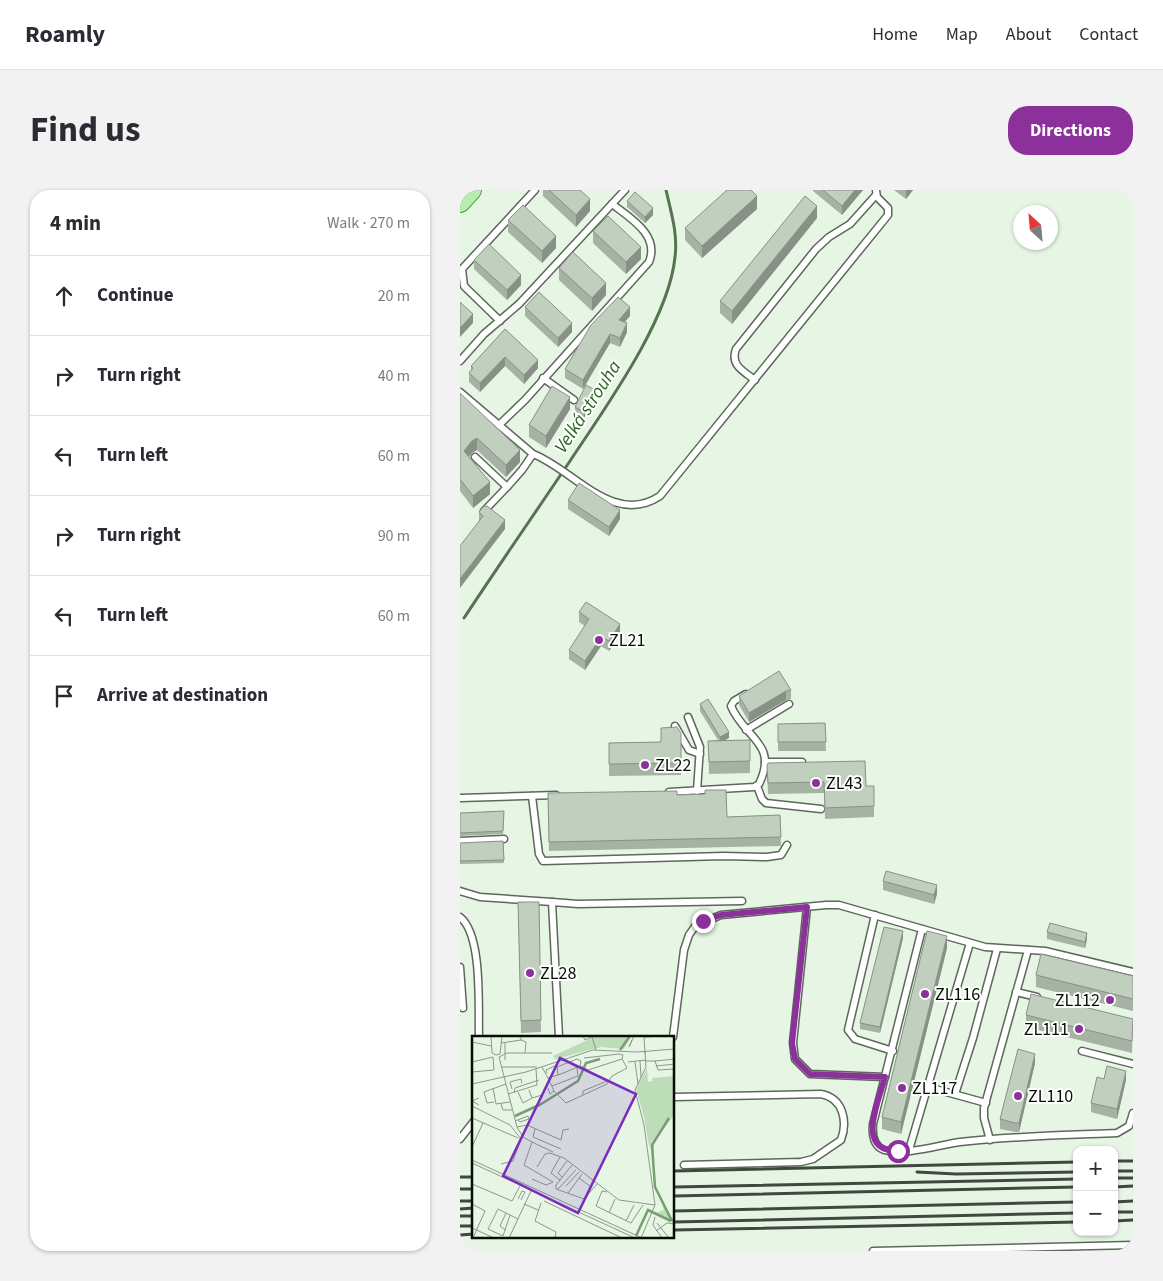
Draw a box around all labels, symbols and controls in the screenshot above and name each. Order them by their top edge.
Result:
text: Roamly [25,17,105,52]
text: Home [872,22,918,47]
text: Map [946,22,978,47]
text: About [1006,22,1051,47]
text: Contact [1079,22,1138,47]
text: Find us [30,105,140,155]
button: Directions [1008,106,1133,155]
north arrow [1013,205,1058,250]
text: 4 min [50,208,101,238]
text: Walk · 270 m [327,212,410,234]
icon: ahead [50,282,78,310]
text: Continue [97,282,174,309]
text: 20 m [378,285,410,307]
water label: Velká strouha [548,355,628,459]
icon: right [50,362,78,390]
text: Turn right [97,362,181,389]
text: 40 m [378,365,410,387]
icon: left [50,442,78,470]
text: Turn left [97,442,168,469]
text: 60 m [378,445,410,467]
icon: right [50,522,78,550]
text: Turn right [97,522,181,549]
text: 90 m [378,525,410,547]
icon: left [50,602,78,630]
text: Turn left [97,602,168,629]
text: 60 m [378,605,410,627]
place label: ZL21 [609,628,645,653]
marker: ZL21 [593,634,605,646]
icon: arrive [50,682,78,710]
text: Arrive at destination [97,682,268,709]
place label: ZL22 [655,753,691,778]
marker: ZL22 [639,759,651,771]
place label: ZL43 [826,771,862,796]
marker: ZL43 [810,777,822,789]
route end [692,910,715,933]
place label: ZL28 [540,961,576,986]
marker: ZL28 [524,967,536,979]
place label: ZL116 [935,982,980,1007]
marker: ZL116 [919,988,931,1000]
place label: ZL112 [1055,988,1100,1013]
marker: ZL112 [1104,994,1116,1006]
place label: ZL111 [1024,1017,1069,1042]
marker: ZL111 [1073,1023,1085,1035]
inset map [472,1036,675,1238]
place label: ZL117 [912,1076,957,1101]
marker: ZL117 [896,1082,908,1094]
place label: ZL110 [1028,1084,1073,1109]
marker: ZL110 [1012,1090,1024,1102]
route start [887,1140,910,1163]
map controls [1073,1146,1118,1236]
button: + [1073,1146,1118,1191]
button: − [1073,1191,1118,1236]

